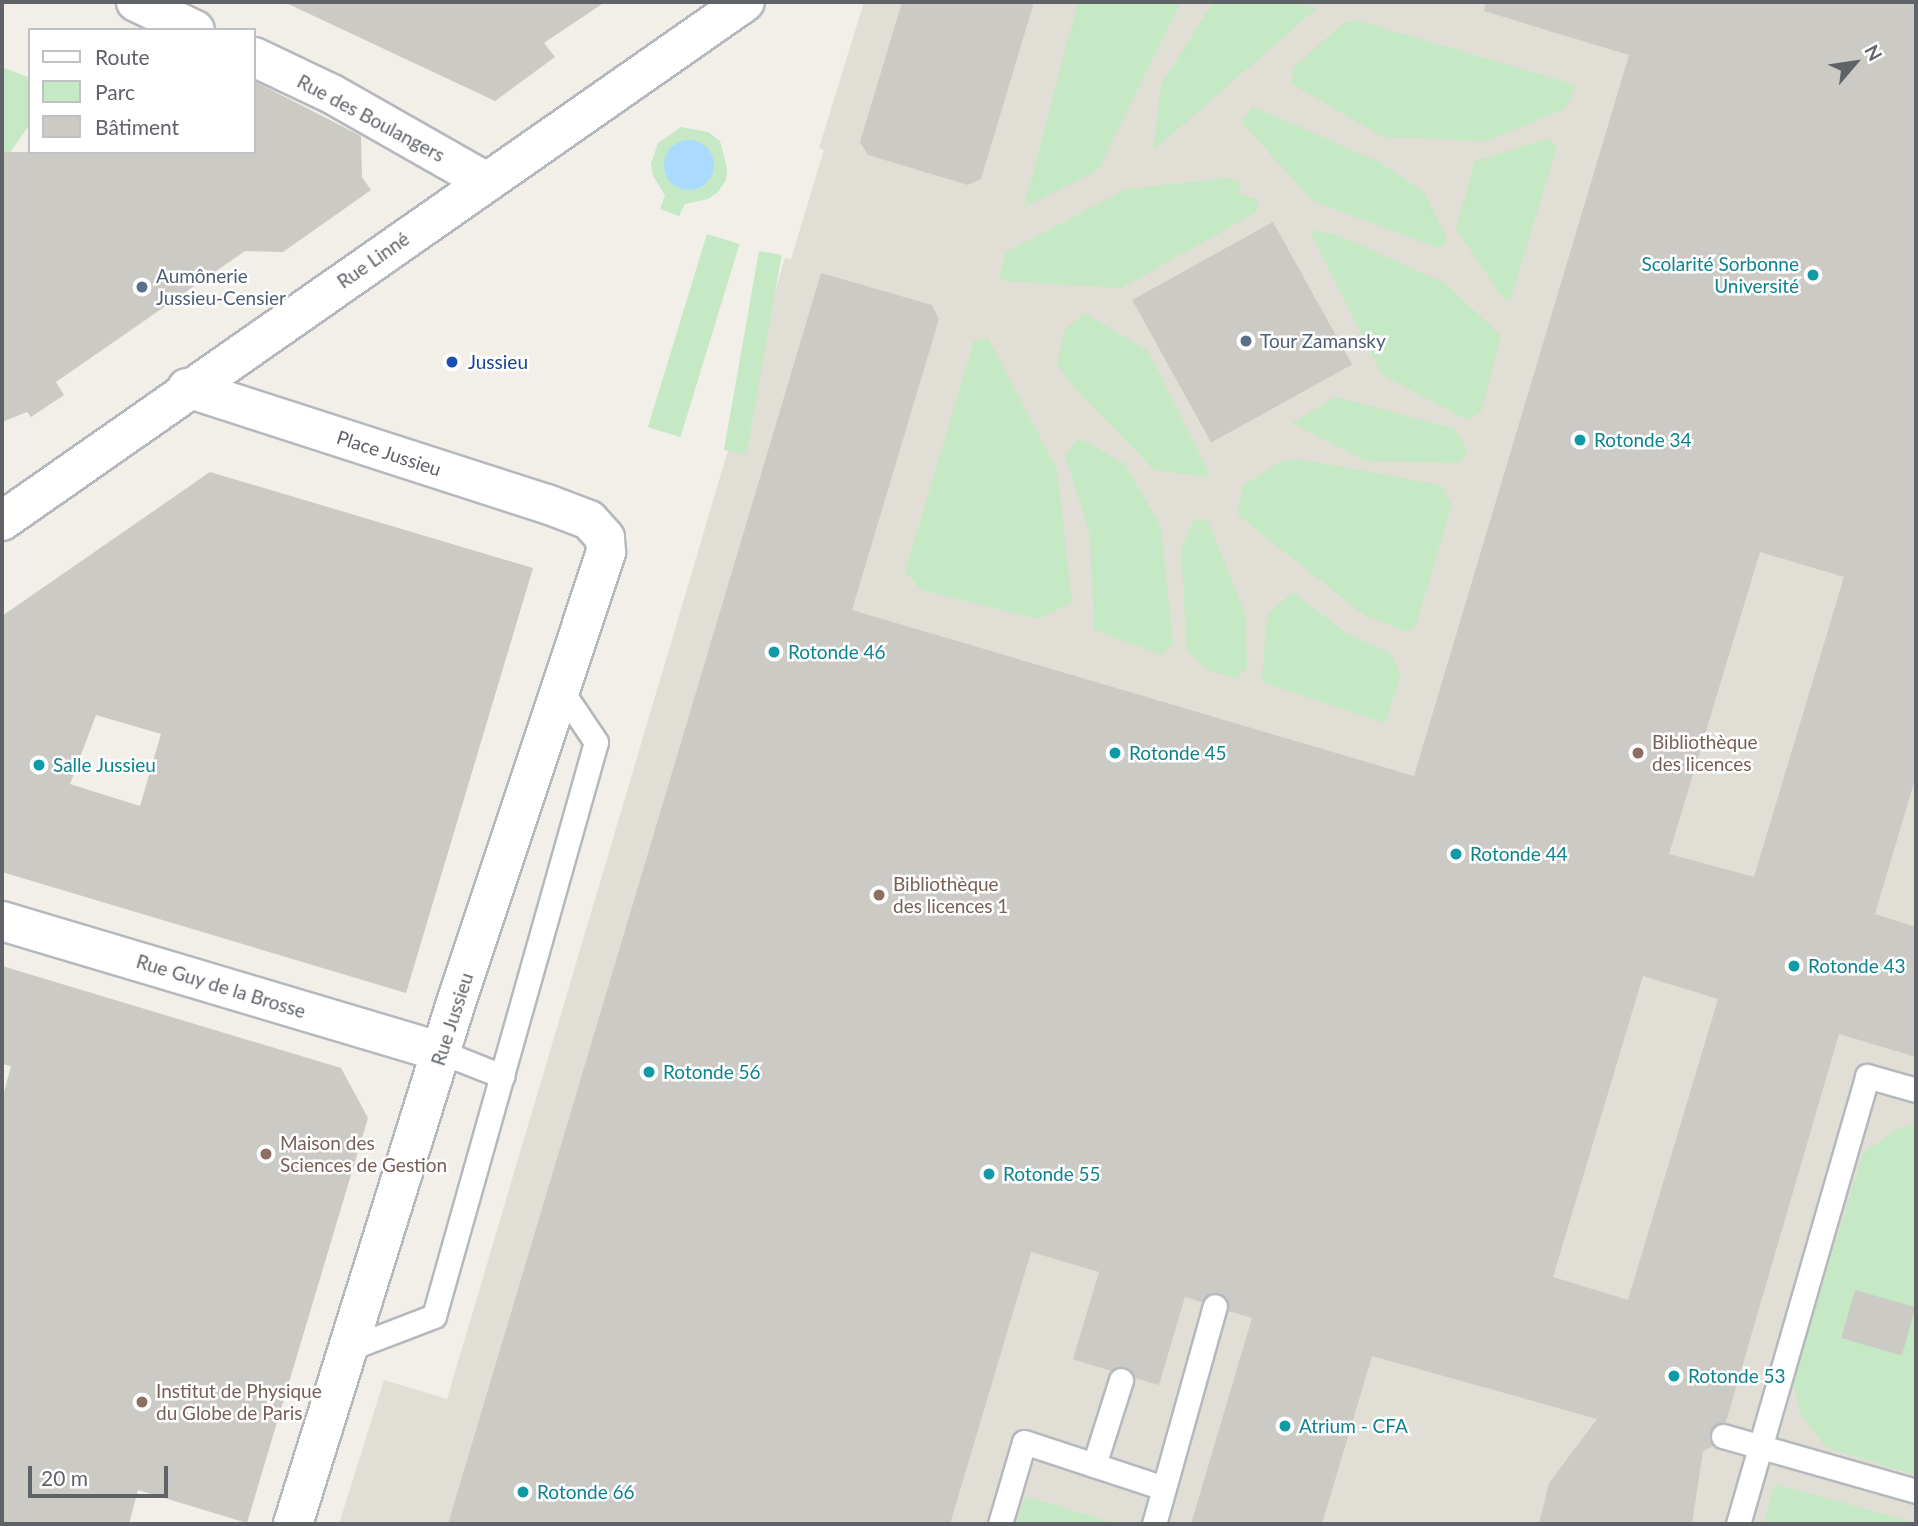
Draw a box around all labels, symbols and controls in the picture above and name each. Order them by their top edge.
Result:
legend [28,28,256,154]
north arrow [1820,28,1890,98]
text: N [1860,41,1887,65]
text: Route [95,44,150,69]
street label: Rue des Boulangers [293,70,449,166]
text: Parc [95,79,135,104]
text: Bâtiment [95,114,179,139]
street label: Rue Linné [333,227,413,293]
place label: Scolarité Sorbonne Université [1641,253,1799,297]
place label: Aumônerie Jussieu-Censier [156,265,286,309]
marker: Scolarité Sorbonne Université [1805,267,1821,283]
marker: Aumônerie Jussieu-Censier [134,279,150,295]
place label: Tour Zamansky [1260,330,1386,352]
marker: Tour Zamansky [1238,333,1254,349]
place label: Jussieu [468,351,528,373]
marker: Jussieu [442,352,462,372]
street label: Place Jussieu [334,425,444,481]
place label: Rotonde 34 [1594,429,1692,451]
marker: Rotonde 34 [1572,432,1588,448]
place label: Rotonde 46 [788,641,886,663]
marker: Rotonde 46 [766,644,782,660]
place label: Bibliothèque des licences [1652,731,1758,775]
place label: Rotonde 45 [1129,742,1227,764]
marker: Rotonde 45 [1107,745,1123,761]
marker: Bibliothèque des licences [1630,745,1646,761]
place label: Salle Jussieu [53,754,156,776]
marker: Salle Jussieu [31,757,47,773]
place label: Rotonde 44 [1470,843,1568,865]
marker: Rotonde 44 [1448,846,1464,862]
place label: Bibliothèque des licences 1 [893,873,1008,917]
marker: Bibliothèque des licences 1 [871,887,887,903]
street label: Rue Guy de la Brosse [133,949,309,1023]
place label: Rotonde 43 [1808,955,1906,977]
marker: Rotonde 43 [1786,958,1802,974]
street label: Rue Jussieu [426,969,478,1069]
place label: Rotonde 56 [663,1061,761,1083]
marker: Rotonde 56 [641,1064,657,1080]
place label: Maison des Sciences de Gestion [280,1132,447,1176]
marker: Maison des Sciences de Gestion [258,1146,274,1162]
place label: Rotonde 55 [1003,1163,1101,1185]
marker: Rotonde 55 [981,1166,997,1182]
place label: Rotonde 53 [1688,1365,1786,1387]
marker: Rotonde 53 [1666,1368,1682,1384]
place label: Institut de Physique du Globe de Paris [156,1380,322,1424]
marker: Institut de Physique du Globe de Paris [134,1394,150,1410]
place label: Atrium - CFA [1299,1415,1408,1437]
marker: Atrium - CFA [1277,1418,1293,1434]
scale bar [32,1452,172,1496]
text: 20 m [41,1465,88,1490]
place label: Rotonde 66 [537,1481,635,1503]
marker: Rotonde 66 [515,1484,531,1500]

